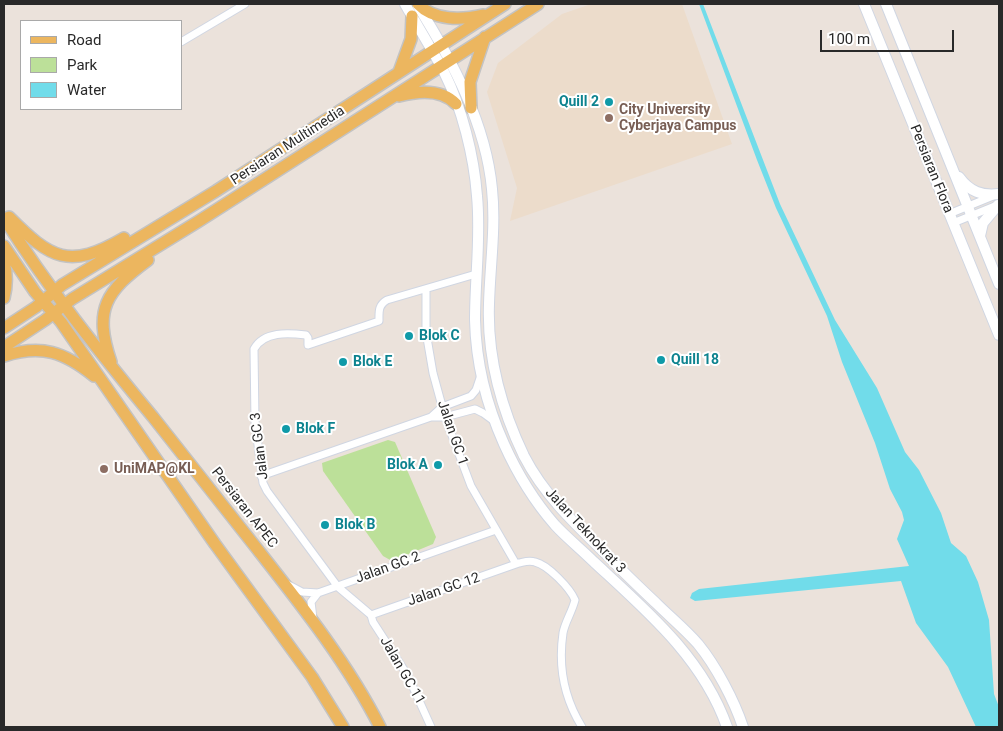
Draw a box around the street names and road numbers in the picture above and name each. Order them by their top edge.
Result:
street label: Persiaran Multimedia [228,103,348,189]
street label: Persiaran Flora [906,122,956,216]
street label: Jalan GC 1 [433,398,471,468]
street label: Jalan GC 3 [248,411,272,481]
street label: Persiaran APEC [207,464,281,552]
street label: Jalan Teknokrat 3 [541,485,629,577]
street label: Jalan GC 2 [353,549,423,587]
street label: Jalan GC 12 [406,570,482,610]
street label: Jalan GC 11 [376,634,428,708]

